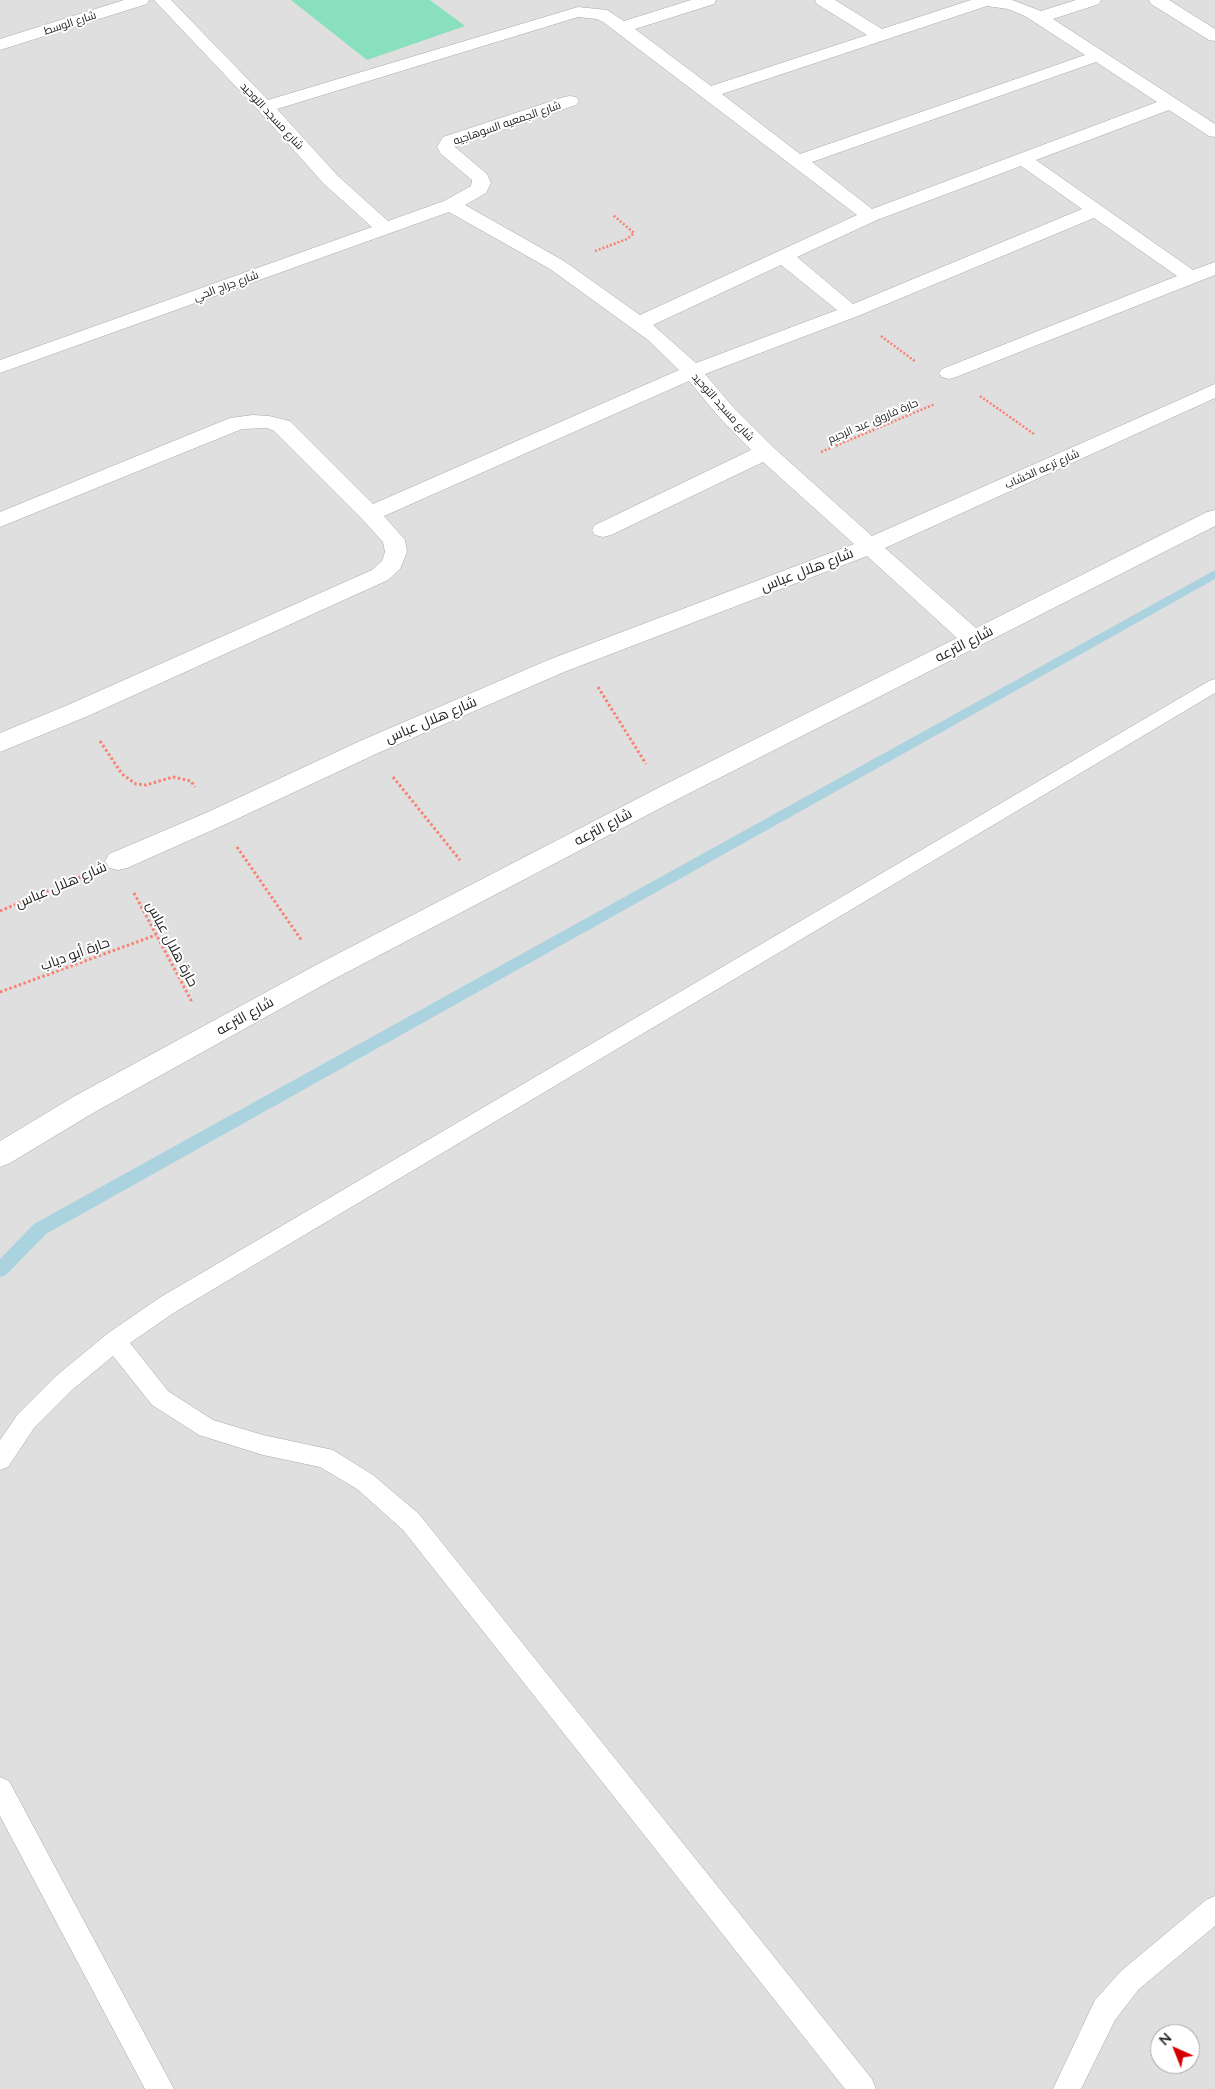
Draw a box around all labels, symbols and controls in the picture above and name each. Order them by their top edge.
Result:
street label: شارع الوسط [42,8,98,38]
street label: شارع مسجد التوحيد [238,80,306,152]
street label: شارع الجمعيه السوهاجيه [451,98,563,148]
street label: شارع جراج الحي [192,268,260,304]
street label: شارع مسجد التوحيد [689,370,757,444]
street label: حارة فاروق عبد الرحيم [826,396,920,446]
street label: شارع ترعه الخشاب [1003,447,1081,491]
street label: شارع هلال عباس [758,545,856,595]
street label: شارع الترعه [932,622,996,666]
street label: شارع هلال عباس [383,693,479,747]
street label: شارع الترعه [571,805,635,849]
street label: شارع هلال عباس [13,858,109,912]
street label: حارة هلال عباس [142,898,202,990]
street label: حارة أبو دياب [38,934,112,974]
street label: شارع الترعه [213,993,277,1039]
north arrow [1150,2024,1200,2074]
text: N [1155,2029,1175,2048]

